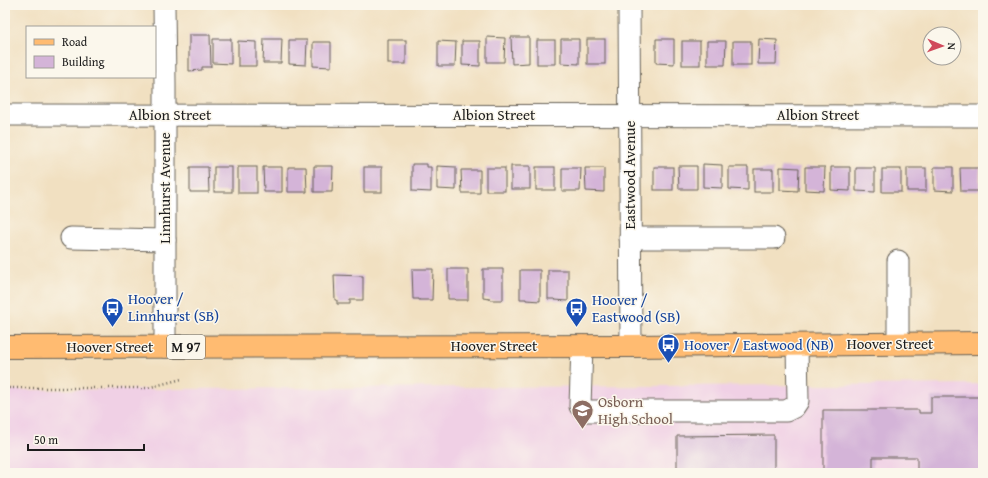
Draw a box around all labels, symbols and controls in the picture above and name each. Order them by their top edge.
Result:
legend [26,26,156,78]
north arrow [922,26,962,66]
text: Road [62,33,88,50]
text: N [944,42,960,51]
text: Building [62,53,105,70]
street label: Albion Street [129,104,212,125]
street label: Albion Street [453,104,536,125]
street label: Albion Street [777,104,860,125]
street label: Eastwood Avenue [619,120,640,230]
street label: Linnhurst Avenue [154,132,175,244]
place label: Hoover / Linnhurst (SB) [128,288,219,326]
place label: Hoover / Eastwood (SB) [592,289,680,327]
bus stop icon: Hoover / Linnhurst (SB) [99,295,125,328]
bus stop icon: Hoover / Eastwood (SB) [564,296,590,329]
bus stop icon: Hoover / Eastwood (NB) [656,332,682,365]
street label: Hoover Street [847,333,934,354]
place label: Hoover / Eastwood (NB) [684,334,834,355]
road number: M 97 [167,335,205,359]
street label: Hoover Street [451,335,538,356]
street label: Hoover Street [67,336,154,357]
place label: Osborn High School [598,391,673,429]
school or university icon: Osborn High School [570,398,596,431]
scale bar [28,426,144,452]
text: 50 m [34,431,58,448]

